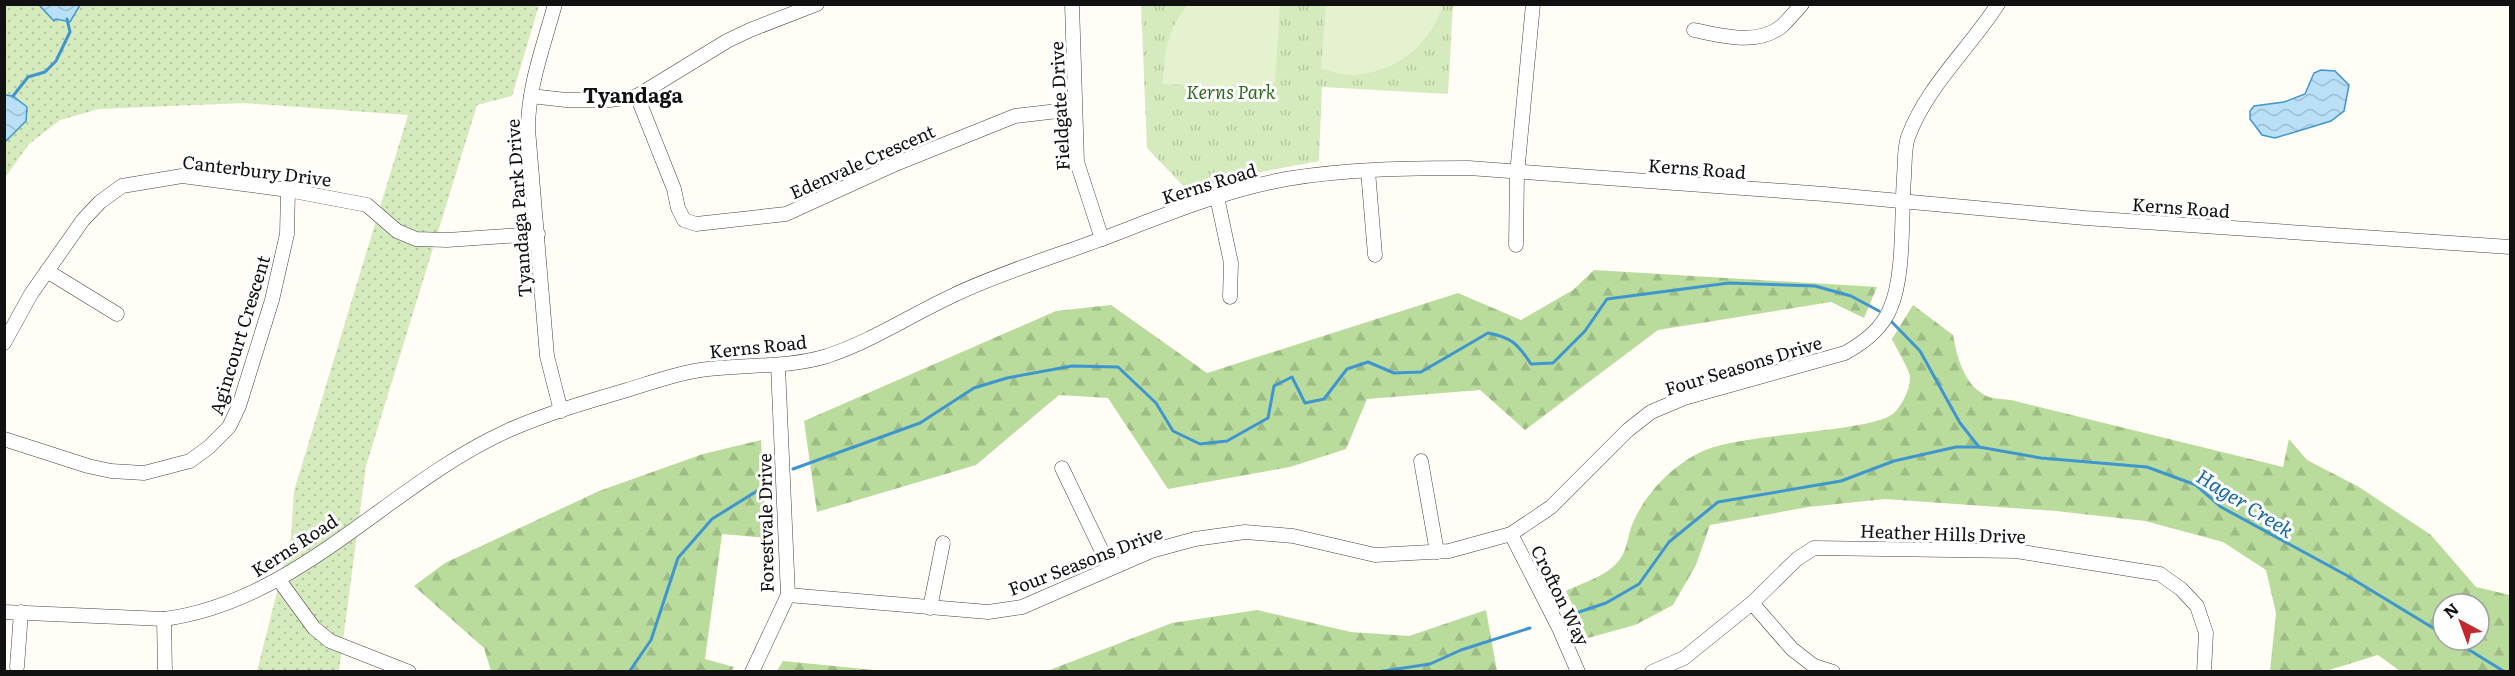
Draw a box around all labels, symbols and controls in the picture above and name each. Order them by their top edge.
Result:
street label: Fieldgate Drive [1042,41,1076,171]
park label: Kerns Park [1186,78,1276,105]
district label: Tyandaga [583,79,684,109]
street label: Edenvale Crescent [785,117,940,205]
street label: Tyandaga Park Drive [498,118,538,298]
street label: Canterbury Drive [181,147,333,193]
street label: Kerns Road [1647,151,1747,185]
street label: Kerns Road [1158,156,1260,210]
street label: Kerns Road [2131,190,2231,224]
street label: Agincourt Crescent [202,251,276,418]
street label: Kerns Road [708,327,808,365]
street label: Four Seasons Drive [1661,328,1825,402]
street label: Forestvale Drive [750,453,780,593]
water label: Hager Creek [2191,460,2301,544]
street label: Kerns Road [246,507,342,583]
street label: Heather Hills Drive [1860,517,2026,549]
street label: Four Seasons Drive [1004,518,1166,602]
street label: Crofton Way [1525,540,1597,651]
north arrow [2431,592,2491,652]
text: N [2438,596,2463,623]

